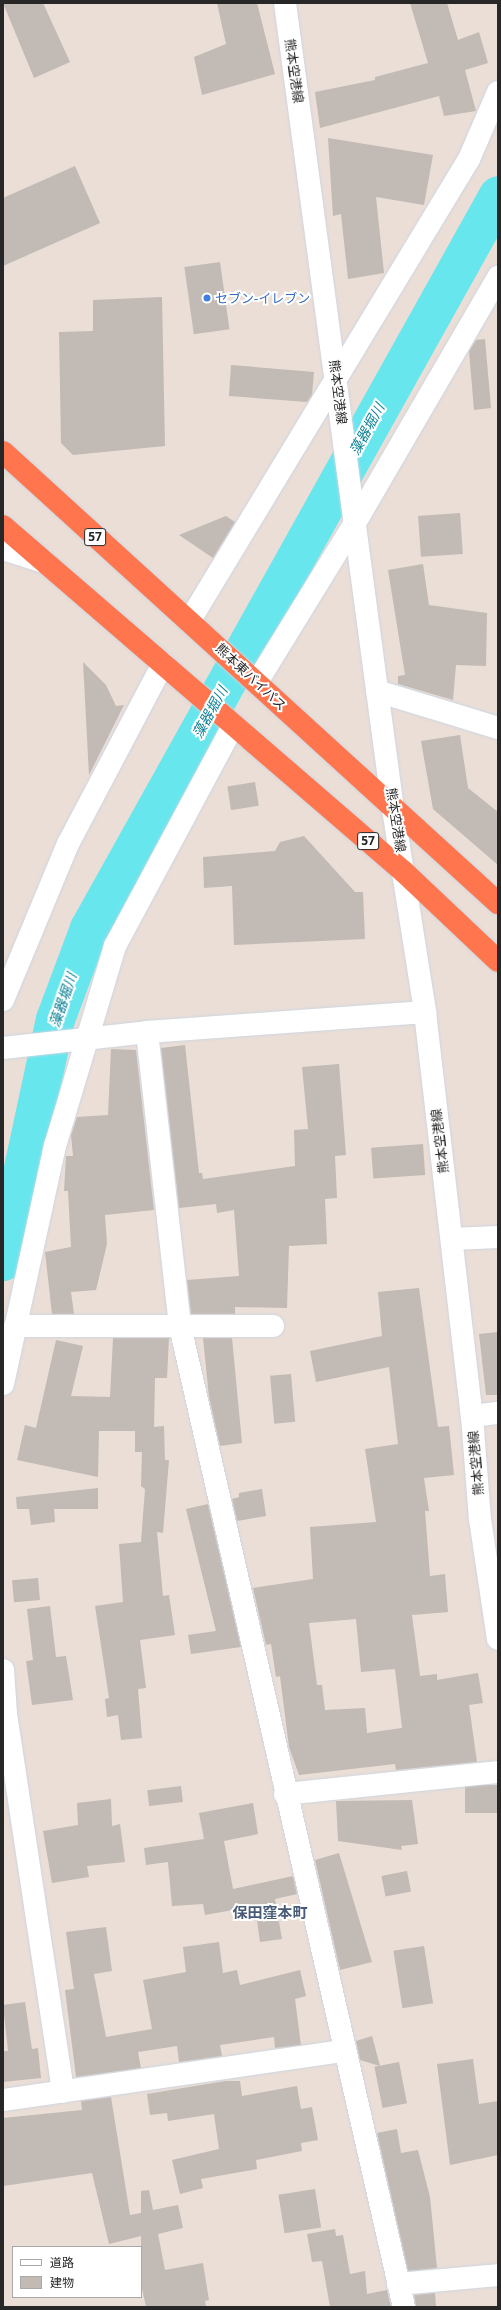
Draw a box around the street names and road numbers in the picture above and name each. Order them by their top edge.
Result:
street label: 熊本空港線 [282,38,306,104]
street label: 熊本空港線 [326,359,350,425]
road number: 57 [84,527,106,547]
street label: 熊本東バイパス [212,640,290,714]
street label: 熊本空港線 [383,787,409,853]
road number: 57 [357,831,379,851]
street label: 熊本空港線 [428,1108,452,1174]
street label: 熊本空港線 [465,1430,487,1496]

